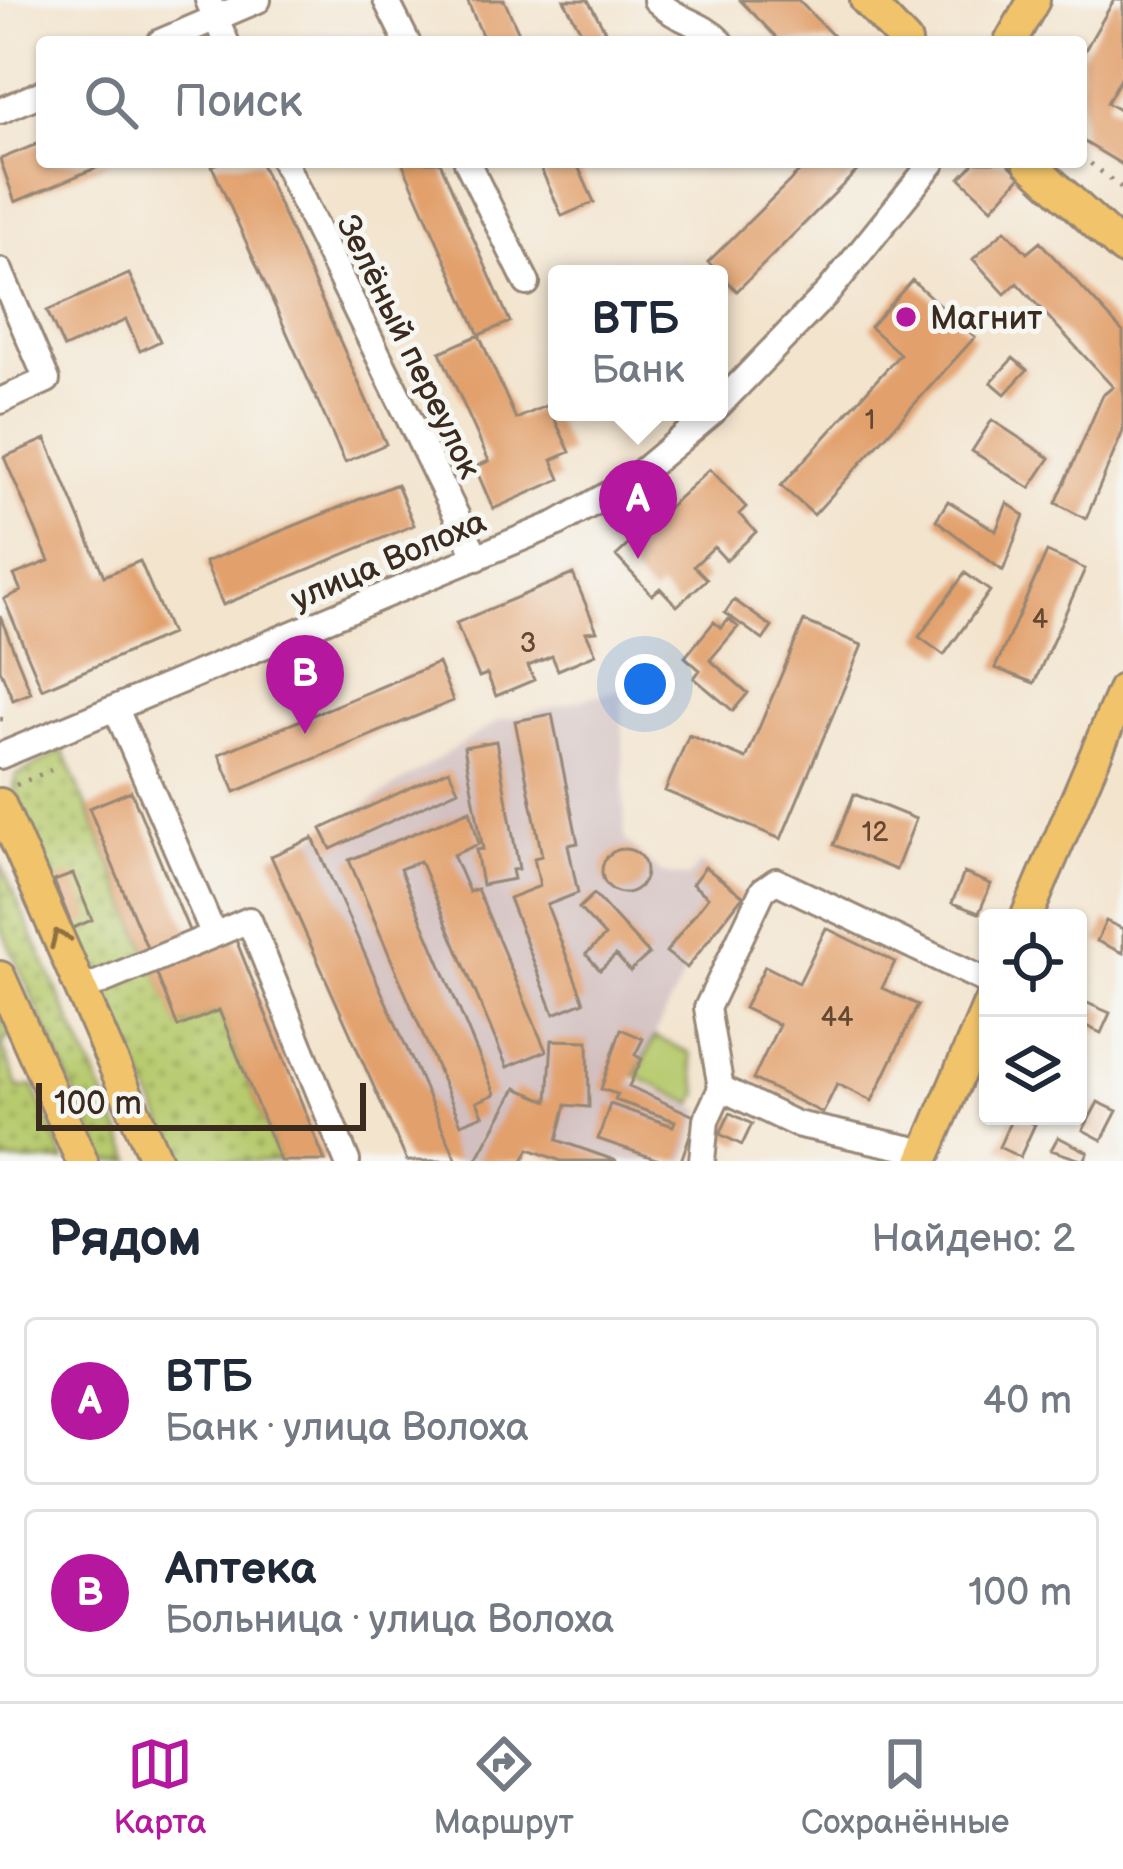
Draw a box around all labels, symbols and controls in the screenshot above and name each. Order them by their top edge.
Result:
search box [36,36,1087,168]
icon: search [78,69,144,135]
text: Поиск [174,75,302,130]
street label: Зелёный переулок [327,209,489,485]
popup [548,265,728,421]
text: ВТБ [592,292,679,347]
place label: Магнит [930,299,1043,339]
marker: Магнит [893,304,919,330]
text: Банк [592,347,684,394]
house number: 1 [865,405,875,437]
pin: A [599,460,677,559]
street label: улица Волоха [285,502,492,620]
house number: 4 [1032,604,1049,636]
house number: 3 [520,628,536,660]
pin: B [266,635,344,734]
your location [615,654,675,714]
house number: 12 [862,817,888,849]
map controls [979,909,1087,1125]
button: locate [979,909,1087,1017]
one-way arrow [49,929,73,951]
house number: 44 [821,1002,854,1034]
button: layers [979,1017,1087,1125]
scale bar [36,1077,366,1130]
text: 100 m [54,1084,142,1124]
text: Рядом [48,1209,202,1270]
text: Найдено: 2 [871,1216,1075,1263]
text: ВТБ [165,1350,252,1405]
text: A [78,1378,102,1425]
text: 40 m [982,1378,1072,1425]
text: Банк · улица Волоха [165,1405,529,1452]
text: Аптека [165,1542,316,1597]
text: B [76,1570,104,1617]
text: 100 m [968,1570,1072,1617]
text: Больница · улица Волоха [165,1597,614,1644]
tab: Карта [114,1731,206,1843]
tab: Маршрут [434,1731,574,1843]
tab: Сохранённые [801,1731,1009,1843]

